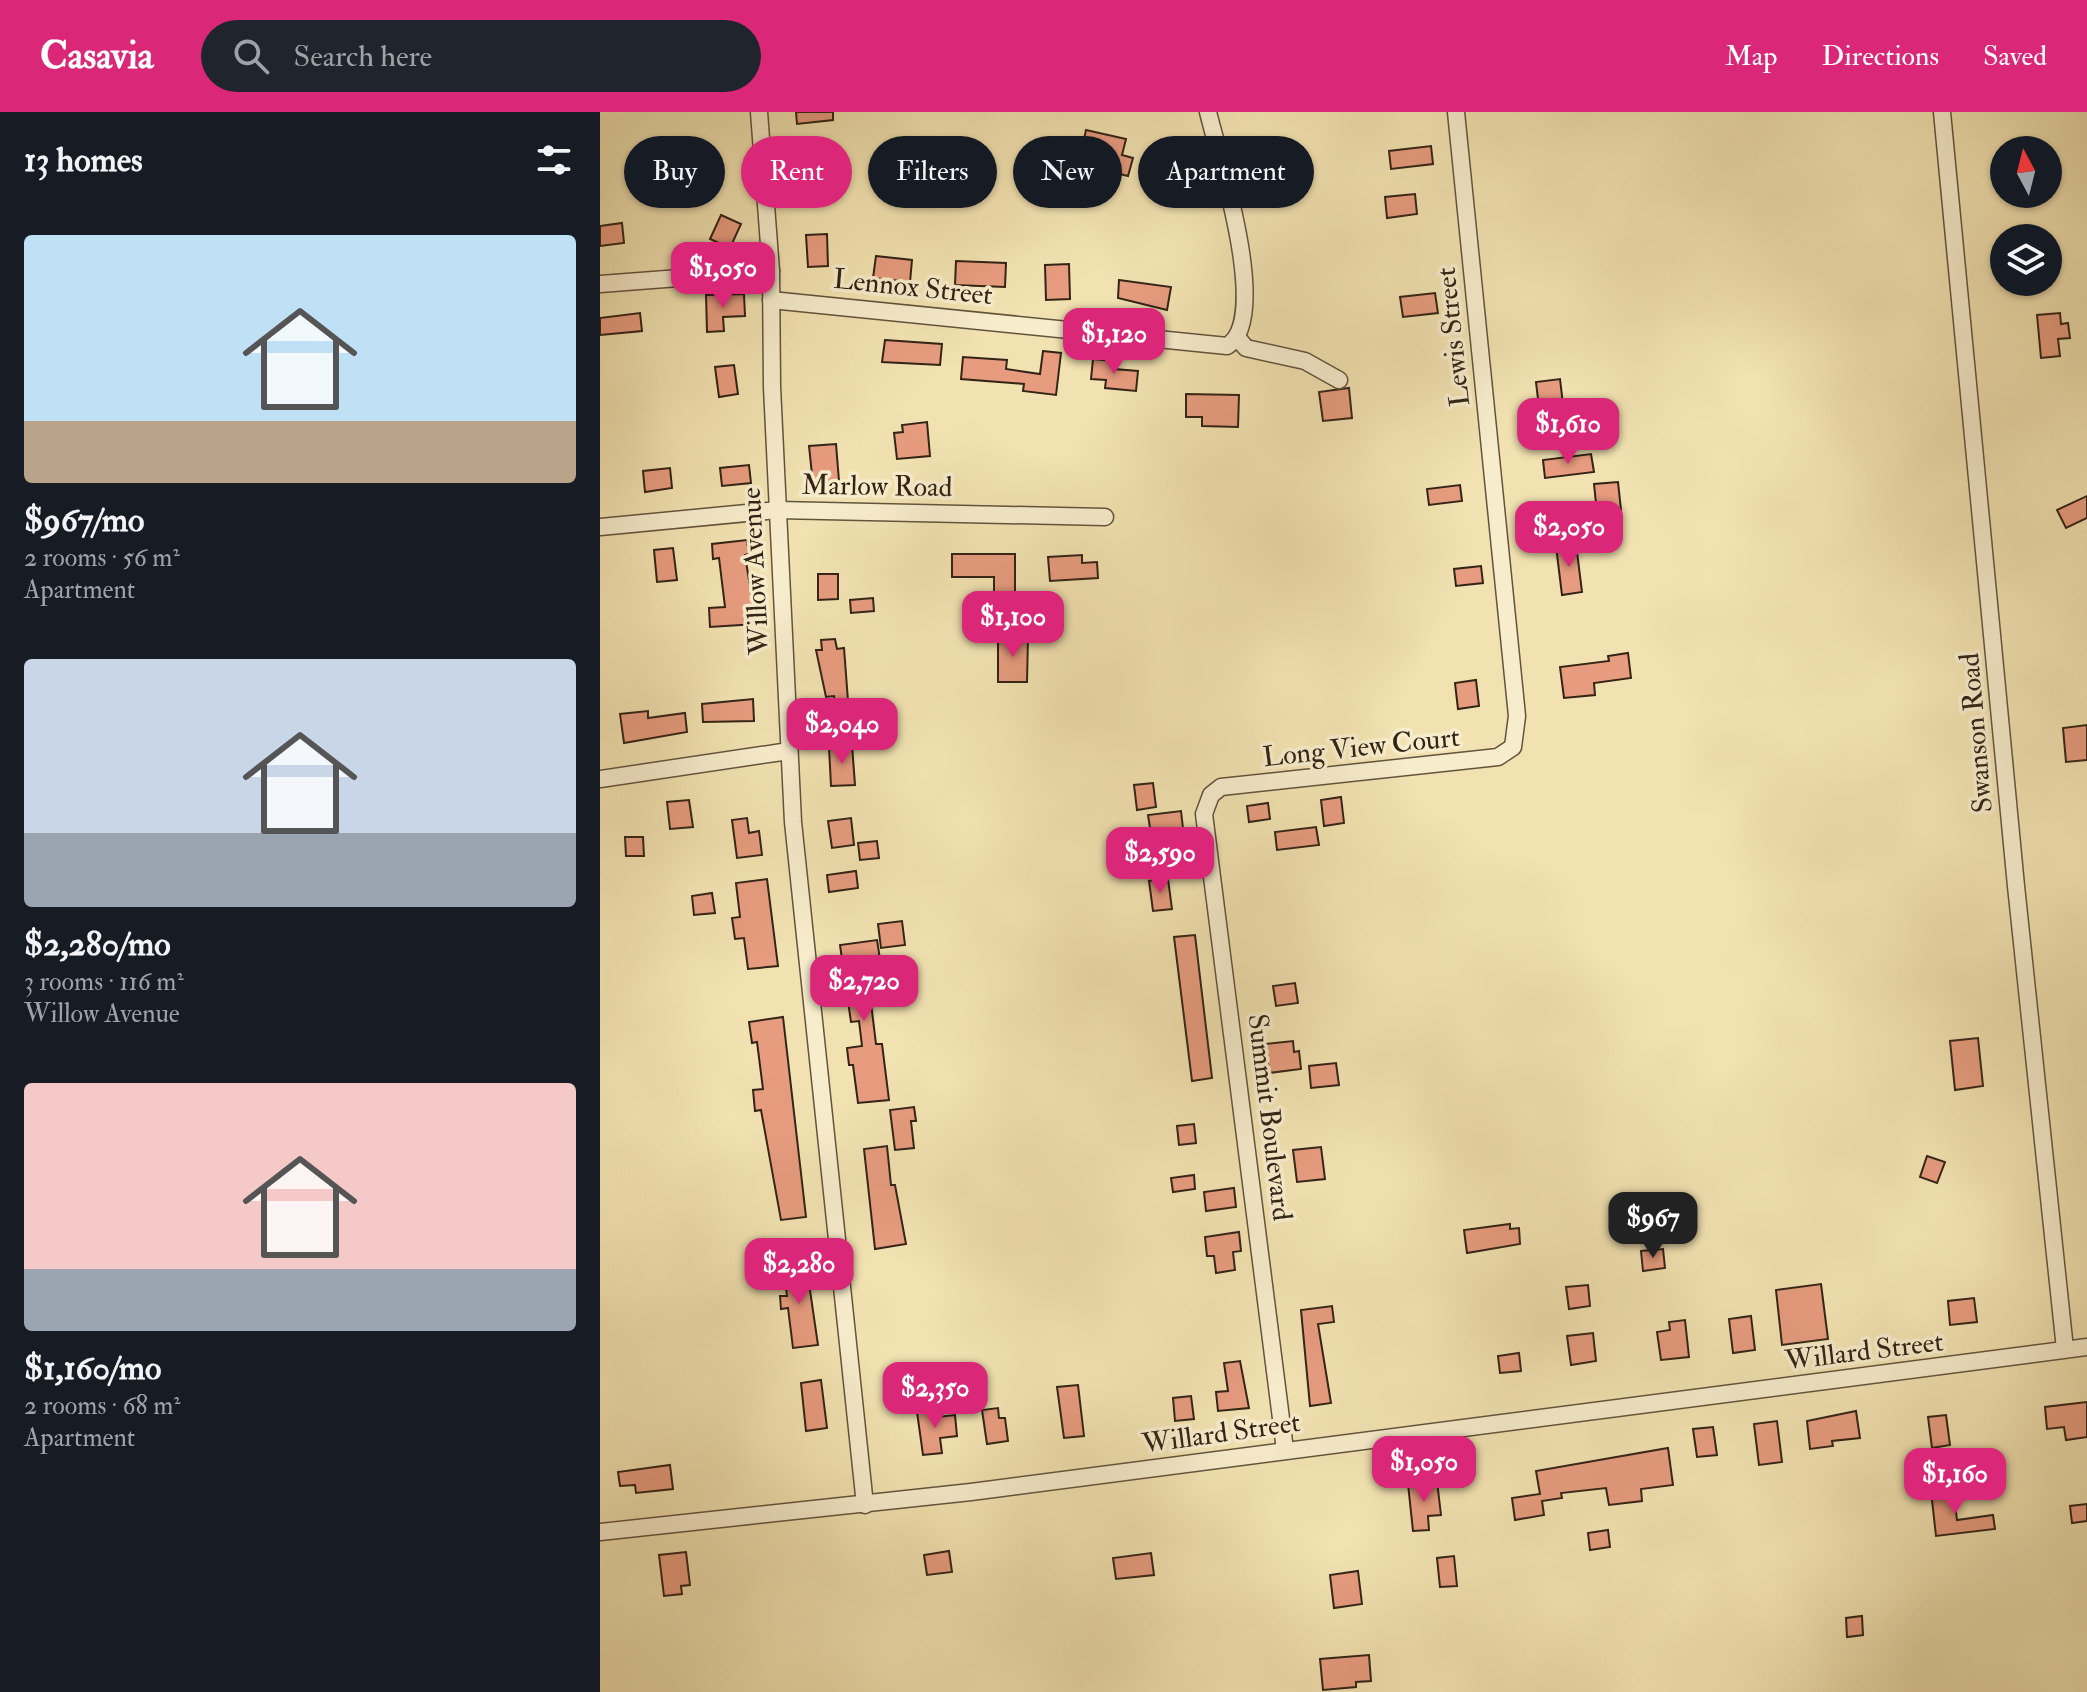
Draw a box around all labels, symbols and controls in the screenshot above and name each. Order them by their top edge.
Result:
search box [201,20,761,92]
text: Casavia [40,32,153,80]
icon: search [229,34,273,78]
text: Search here [293,38,432,75]
text: Map [1725,39,1778,74]
text: Directions [1822,39,1939,74]
text: Saved [1983,39,2047,74]
chip: Buy [624,136,725,208]
chip: Rent [741,136,852,208]
chip: Filters [868,136,997,208]
chip: New [1013,136,1122,208]
chip: Apartment [1138,136,1314,208]
north arrow [1990,136,2062,208]
map controls [1990,136,2062,296]
icon: filters [532,138,576,182]
text: 13 homes [24,139,143,182]
button: layers [1990,224,2062,296]
pin: $1,050 [658,242,788,310]
text: $1,050 [689,252,757,284]
street label: Lennox Street [832,262,994,313]
street label: Lewis Street [1429,266,1478,408]
icon: home [228,287,372,431]
pin: $1,120 [1049,308,1179,376]
text: $1,120 [1081,318,1147,350]
pin: $1,610 [1503,398,1633,466]
text: $1,610 [1535,408,1601,440]
street label: Marlow Road [801,468,953,505]
street label: Willow Avenue [734,486,777,657]
text: $967/mo [24,499,144,542]
pin: $2,050 [1504,501,1634,569]
text: $2,050 [1533,511,1605,543]
text: 2 rooms · 56 m² [24,542,180,574]
text: Apartment [24,574,135,606]
pin: $1,100 [948,591,1078,659]
text: $1,100 [980,601,1046,633]
street label: Swanson Road [1952,651,2001,814]
pin: $2,040 [777,698,907,766]
text: $2,040 [805,708,879,740]
icon: home [228,711,372,855]
street label: Long View Court [1261,720,1461,775]
pin: $2,590 [1095,827,1225,895]
text: $2,590 [1124,837,1196,869]
text: $2,280/mo [24,923,171,966]
pin: $2,720 [799,955,929,1023]
text: $2,720 [828,965,900,997]
text: 3 rooms · 116 m² [24,966,184,998]
text: Willow Avenue [24,998,180,1030]
street label: Summit Boulevard [1239,1012,1300,1223]
icon: home [228,1135,372,1279]
pin: $967 [1606,1192,1700,1260]
text: $967 [1626,1202,1680,1234]
pin: $2,280 [734,1238,864,1306]
text: $2,280 [763,1248,835,1280]
street label: Willard Street [1782,1324,1945,1379]
text: $1,160/mo [24,1347,161,1390]
pin: $2,350 [870,1362,1000,1430]
text: $2,350 [901,1372,969,1404]
text: 2 rooms · 68 m² [24,1390,181,1422]
street label: Willard Street [1139,1405,1302,1462]
text: Apartment [24,1422,135,1454]
pin: $1,050 [1359,1436,1489,1504]
text: $1,050 [1390,1446,1458,1478]
pin: $1,160 [1890,1448,2020,1516]
text: $1,160 [1922,1458,1988,1490]

